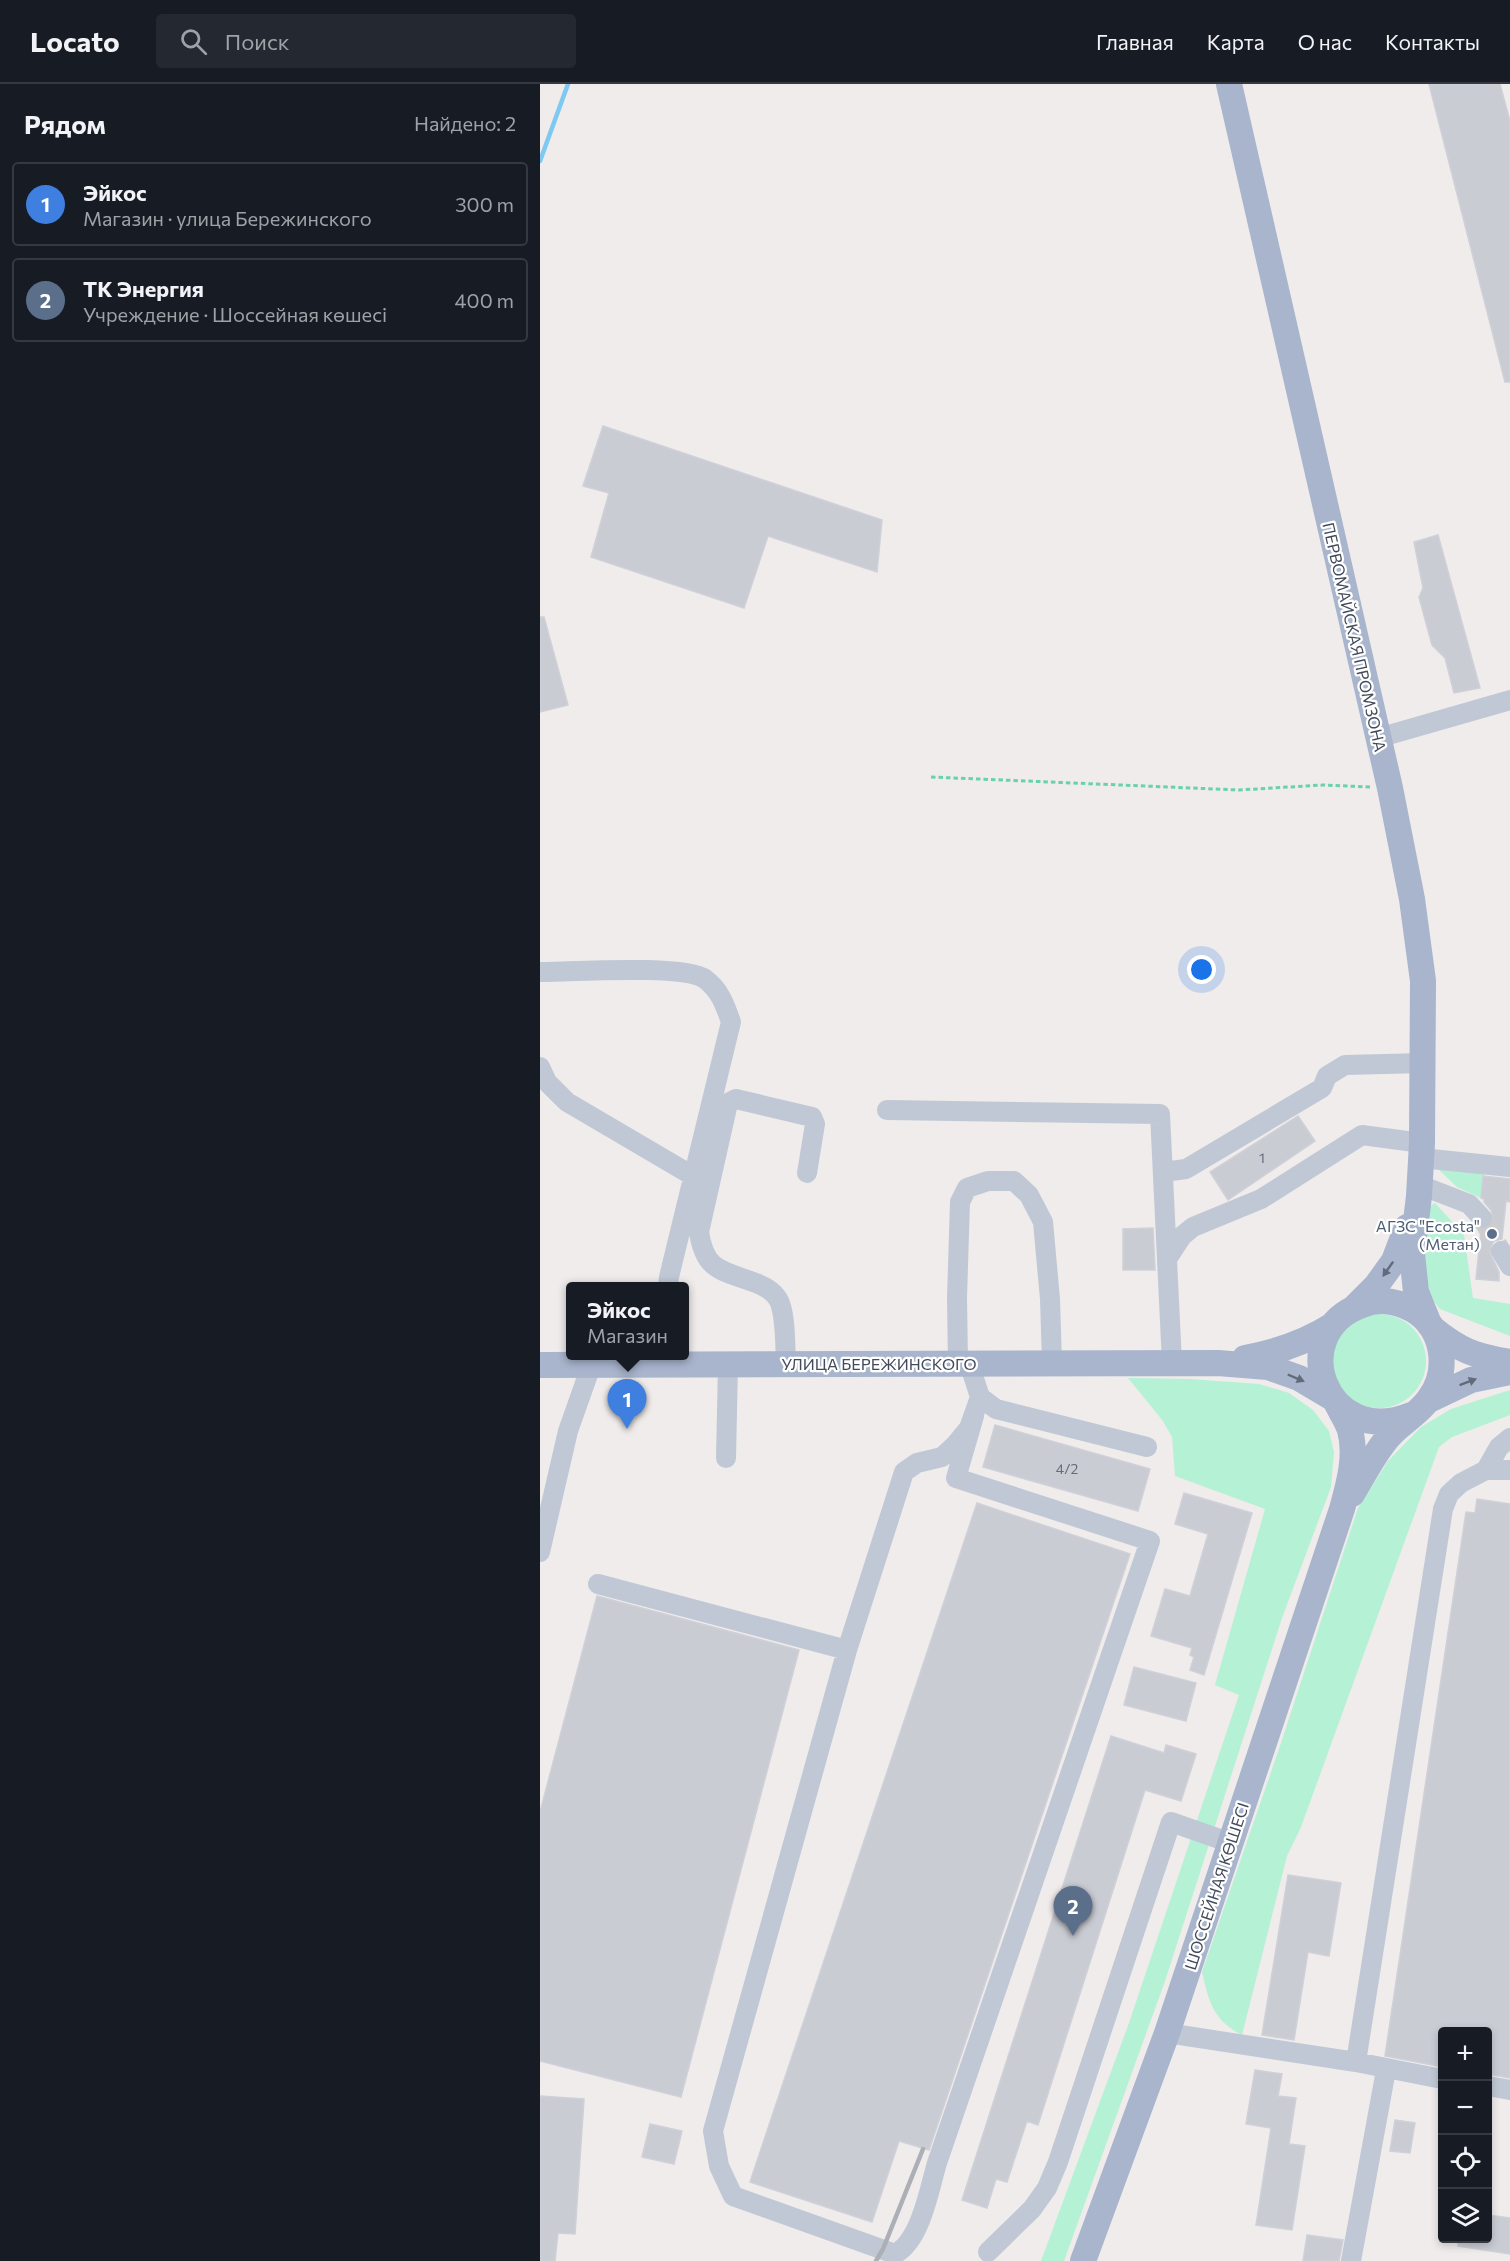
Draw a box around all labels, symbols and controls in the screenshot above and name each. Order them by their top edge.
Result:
search box [156,14,576,68]
text: Locato [30,24,120,58]
icon: search [177,25,210,58]
text: Поиск [225,28,290,55]
text: Главная [1096,29,1174,54]
text: Карта [1207,29,1265,54]
text: О нас [1298,29,1352,54]
text: Контакты [1385,29,1480,54]
text: Рядом [24,108,106,139]
text: Найдено: 2 [414,111,516,135]
text: Эйкос [83,179,147,206]
text: 1 [41,192,50,216]
text: 300 m [455,192,514,216]
text: Магазин · улица Бережинского [83,206,372,230]
text: ТК Энергия [83,275,204,302]
text: 2 [40,288,51,312]
text: 400 m [455,288,514,312]
text: Учреждение · Шоссейная көшесі [83,302,387,326]
street label: ПЕРВОМАЙСКАЯ ПРОМЗОНА [1319,520,1391,754]
your location [1187,955,1216,984]
house number: 1 [1259,1149,1265,1166]
place label: АГЗС "Ecosta" (Метан) [1376,1216,1480,1253]
marker: АГЗС "Ecosta" (Метан) [1485,1227,1499,1241]
one-way arrow [1382,1261,1394,1277]
popup [566,1282,689,1360]
text: Эйкос [587,1296,651,1323]
text: Магазин [587,1323,668,1347]
street label: УЛИЦА БЕРЕЖИНСКОГО [781,1354,977,1373]
one-way arrow [1287,1373,1304,1382]
one-way arrow [1459,1377,1477,1386]
pin: 1 [608,1380,646,1429]
house number: 4/2 [1056,1460,1078,1477]
street label: ШОССЕЙНАЯ КӨШЕСІ [1180,1800,1252,1972]
pin: 2 [1054,1886,1092,1936]
map controls [1438,2027,1492,2243]
button: + [1438,2027,1492,2081]
button: − [1438,2081,1492,2135]
button: locate [1438,2135,1492,2189]
button: layers [1438,2189,1492,2243]

